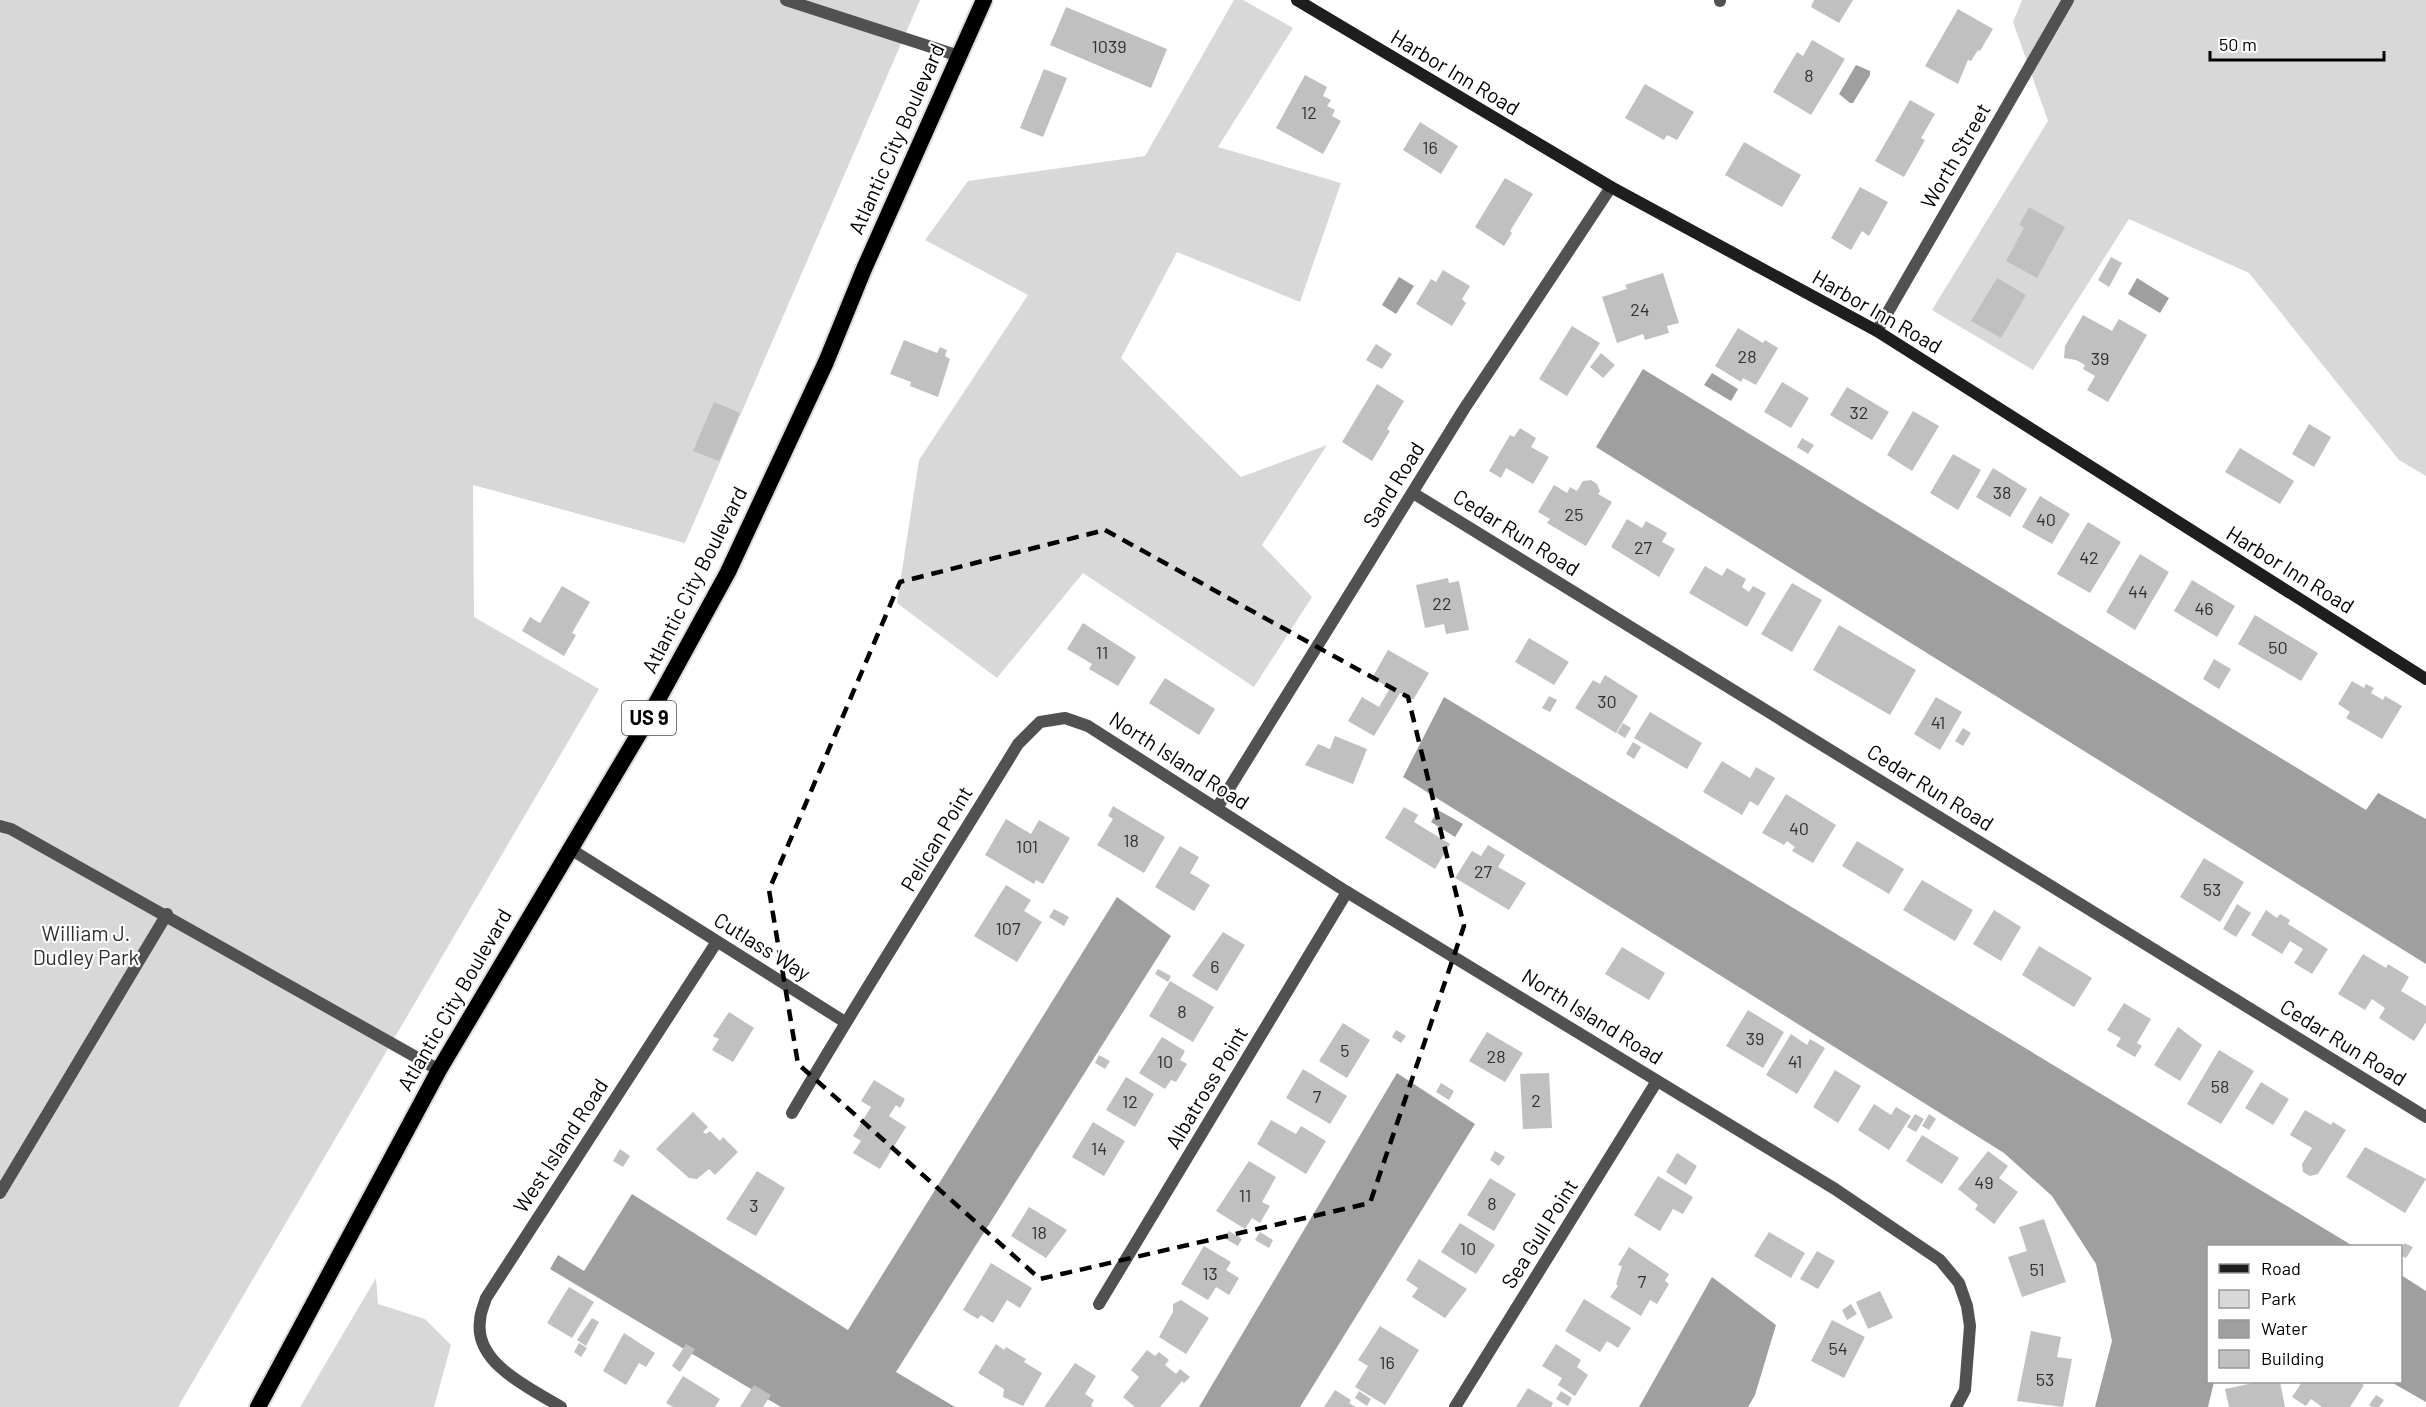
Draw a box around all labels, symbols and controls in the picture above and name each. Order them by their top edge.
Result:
street label: Harbor Inn Road [1387,24,1525,120]
scale bar [2210,24,2384,62]
text: 50 m [2219,33,2257,55]
house number: 1039 [1091,35,1127,57]
street label: Atlantic City Boulevard [842,39,949,238]
house number: 8 [1804,64,1814,86]
street label: Worth Street [1915,98,1995,212]
house number: 12 [1301,101,1317,123]
house number: 16 [1422,136,1438,158]
street label: Harbor Inn Road [1809,264,1947,358]
house number: 24 [1630,298,1650,320]
house number: 28 [1737,345,1757,367]
house number: 39 [2091,347,2109,369]
house number: 32 [1850,401,1868,423]
street label: Sand Road [1357,437,1429,532]
house number: 38 [1993,481,2011,503]
street label: Atlantic City Boulevard [636,482,752,677]
street label: Cedar Run Road [1449,483,1584,580]
house number: 25 [1565,503,1583,525]
house number: 40 [2036,508,2056,530]
street label: Harbor Inn Road [2223,520,2359,618]
house number: 27 [1634,536,1653,558]
house number: 42 [2079,546,2099,568]
house number: 44 [2128,580,2148,602]
house number: 22 [1432,592,1452,614]
house number: 46 [2194,597,2214,619]
house number: 50 [2268,636,2288,658]
house number: 11 [1096,641,1108,663]
house number: 30 [1597,690,1617,712]
road number: US 9 [622,701,676,735]
street label: North Island Road [1105,705,1254,814]
house number: 41 [1931,711,1945,733]
street label: Cedar Run Road [1863,738,1998,835]
street label: Pelican Point [895,781,977,895]
house number: 40 [1789,817,1809,839]
house number: 18 [1123,829,1139,851]
house number: 101 [1016,835,1038,857]
house number: 27 [1474,860,1493,882]
house number: 53 [2203,878,2221,900]
street label: Atlantic City Boulevard [391,904,516,1095]
street label: Cutlass Way [710,906,816,985]
house number: 107 [996,917,1021,939]
park label: William J. Dudley Park [33,920,139,969]
house number: 6 [1210,955,1220,977]
street label: North Island Road [1518,962,1668,1069]
street label: Cedar Run Road [2276,993,2411,1090]
house number: 8 [1177,1000,1187,1022]
street label: Albatross Point [1159,1022,1252,1153]
house number: 39 [1746,1027,1764,1049]
house number: 5 [1340,1039,1350,1061]
house number: 28 [1486,1045,1506,1067]
house number: 10 [1157,1050,1173,1072]
house number: 41 [1788,1050,1802,1072]
street label: West Island Road [507,1073,612,1217]
house number: 58 [2211,1075,2229,1097]
house number: 7 [1313,1085,1322,1107]
house number: 2 [1531,1089,1541,1111]
house number: 12 [1122,1090,1138,1112]
house number: 14 [1091,1137,1107,1159]
house number: 49 [1974,1171,1994,1193]
street label: Sea Gull Point [1495,1174,1582,1292]
house number: 11 [1239,1184,1251,1206]
house number: 8 [1487,1192,1497,1214]
house number: 3 [749,1194,759,1216]
house number: 18 [1031,1221,1047,1243]
house number: 10 [1460,1237,1476,1259]
legend [2207,1245,2402,1383]
text: Road [2261,1257,2301,1279]
house number: 51 [2029,1258,2045,1280]
house number: 13 [1202,1262,1218,1284]
house number: 7 [1638,1270,1647,1292]
text: Park [2261,1287,2296,1309]
text: Water [2261,1317,2308,1339]
house number: 54 [1828,1337,1848,1359]
text: Building [2261,1347,2324,1369]
house number: 16 [1379,1351,1395,1373]
house number: 53 [2036,1368,2054,1390]

